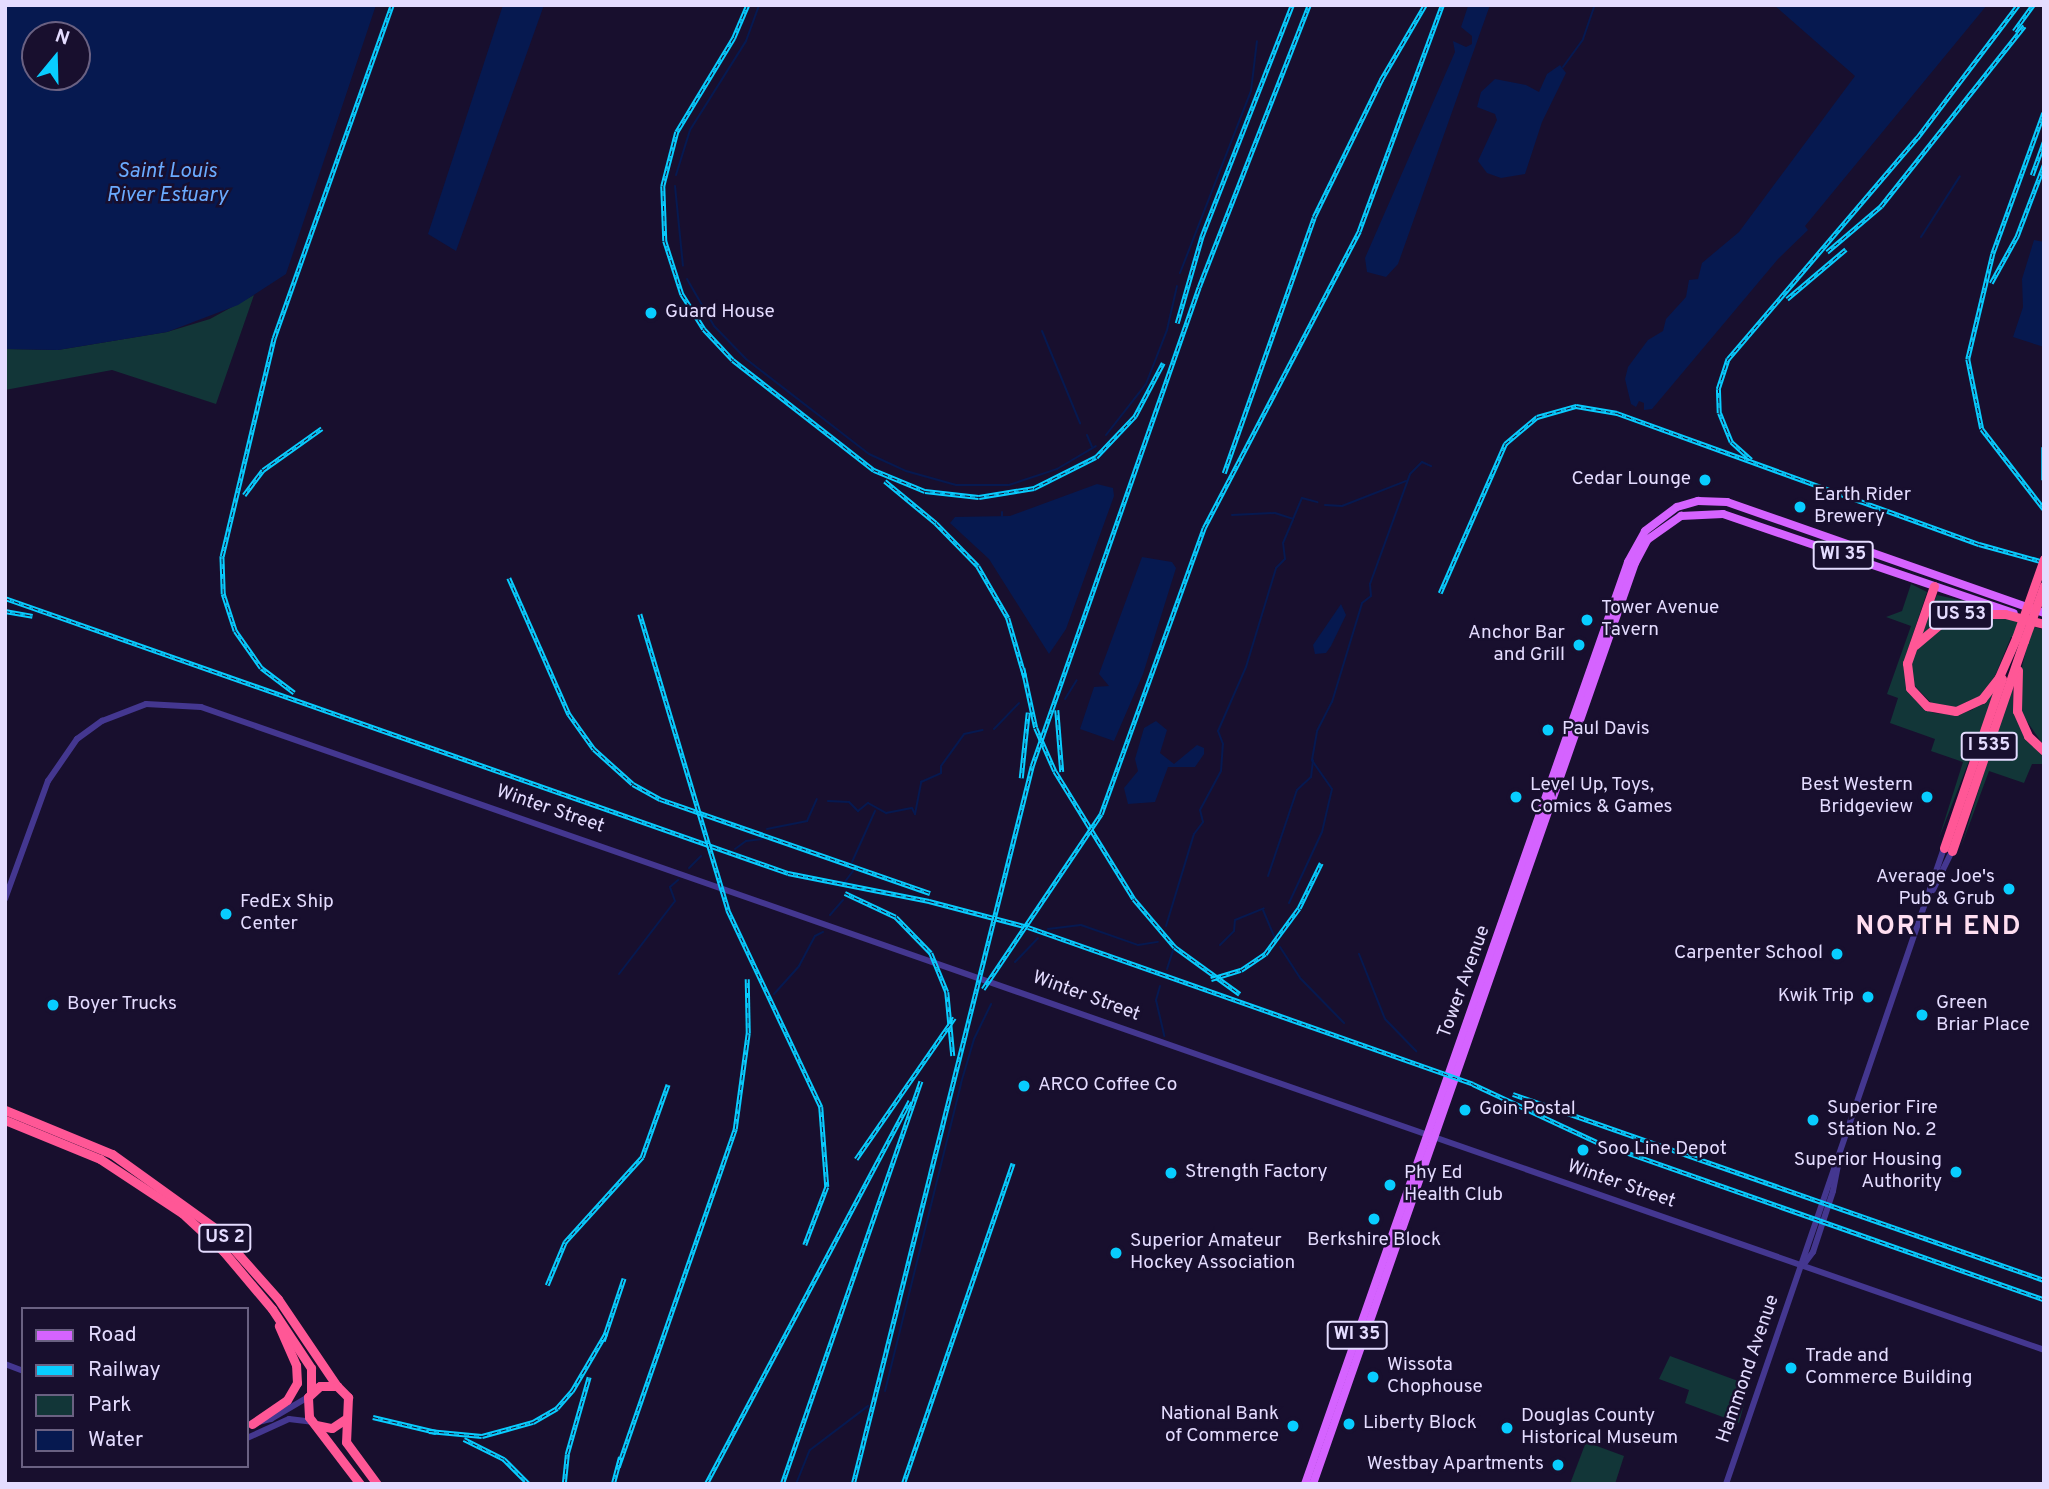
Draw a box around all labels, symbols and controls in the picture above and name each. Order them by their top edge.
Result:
north arrow [21,21,91,91]
text: N [52,24,73,52]
water label: Saint Louis River Estuary [106,159,228,209]
place label: Guard House [665,302,775,324]
marker: Guard House [643,305,659,321]
place label: Cedar Lounge [1571,469,1691,491]
marker: Cedar Lounge [1697,472,1713,488]
place label: Earth Rider Brewery [1814,485,1911,529]
marker: Earth Rider Brewery [1792,499,1808,515]
road number: WI 35 [1812,540,1874,570]
place label: Tower Avenue Tavern [1601,598,1720,642]
road number: US 53 [1928,600,1994,630]
marker: Tower Avenue Tavern [1579,612,1595,628]
place label: Anchor Bar and Grill [1468,623,1565,667]
marker: Anchor Bar and Grill [1571,637,1587,653]
place label: Paul Davis [1562,719,1650,741]
marker: Paul Davis [1540,722,1556,738]
road number: I 535 [1959,732,2019,760]
place label: Level Up, Toys, Comics & Games [1530,775,1672,819]
place label: Best Western Bridgeview [1800,775,1913,819]
street label: Winter Street [493,781,607,839]
marker: Level Up, Toys, Comics & Games [1508,789,1524,805]
marker: Best Western Bridgeview [1919,789,1935,805]
place label: Average Joe's Pub & Grub [1876,867,1995,911]
marker: Average Joe's Pub & Grub [2001,881,2017,897]
place label: FedEx Ship Center [240,892,334,936]
marker: FedEx Ship Center [218,906,234,922]
district label: NORTH END [1857,912,2021,944]
street label: Tower Avenue [1434,922,1496,1042]
place label: Carpenter School [1674,943,1823,965]
marker: Carpenter School [1829,946,1845,962]
street label: Winter Street [1029,967,1143,1027]
place label: Kwik Trip [1777,986,1854,1008]
marker: Kwik Trip [1860,989,1876,1005]
place label: Green Briar Place [1936,993,2030,1037]
place label: Boyer Trucks [67,994,178,1016]
marker: Boyer Trucks [45,997,61,1013]
marker: Green Briar Place [1914,1007,1930,1023]
place label: ARCO Coffee Co [1038,1075,1177,1097]
marker: ARCO Coffee Co [1016,1078,1032,1094]
place label: Superior Fire Station No. 2 [1827,1098,1938,1142]
place label: Goin Postal [1479,1099,1576,1121]
marker: Goin Postal [1457,1102,1473,1118]
marker: Superior Fire Station No. 2 [1805,1112,1821,1128]
place label: Soo Line Depot [1597,1139,1727,1161]
marker: Soo Line Depot [1575,1142,1591,1158]
place label: Superior Housing Authority [1794,1150,1942,1194]
street label: Winter Street [1564,1156,1678,1214]
place label: Strength Factory [1185,1162,1327,1184]
place label: Phy Ed Health Club [1404,1163,1503,1207]
marker: Superior Housing Authority [1948,1164,1964,1180]
marker: Strength Factory [1163,1165,1179,1181]
marker: Phy Ed Health Club [1382,1177,1398,1193]
marker: Berkshire Block [1366,1211,1382,1227]
road number: US 2 [197,1224,253,1252]
place label: Berkshire Block [1307,1230,1441,1252]
place label: Superior Amateur Hockey Association [1130,1231,1296,1275]
marker: Superior Amateur Hockey Association [1108,1245,1124,1261]
street label: Hammond Avenue [1713,1292,1785,1446]
legend [21,1307,248,1468]
road number: WI 35 [1326,1320,1388,1350]
text: Road [88,1322,137,1349]
place label: Trade and Commerce Building [1805,1346,1972,1390]
place label: Wissota Chophouse [1387,1355,1483,1399]
text: Railway [88,1357,161,1384]
marker: Trade and Commerce Building [1783,1360,1799,1376]
marker: Wissota Chophouse [1365,1369,1381,1385]
text: Park [88,1392,131,1419]
place label: National Bank of Commerce [1160,1404,1279,1448]
place label: Douglas County Historical Museum [1521,1406,1678,1450]
place label: Liberty Block [1363,1413,1477,1435]
marker: Liberty Block [1341,1416,1357,1432]
marker: National Bank of Commerce [1285,1418,1301,1434]
marker: Douglas County Historical Museum [1499,1420,1515,1436]
text: Water [88,1427,143,1454]
place label: Westbay Apartments [1366,1454,1544,1476]
marker: Westbay Apartments [1550,1457,1566,1473]

